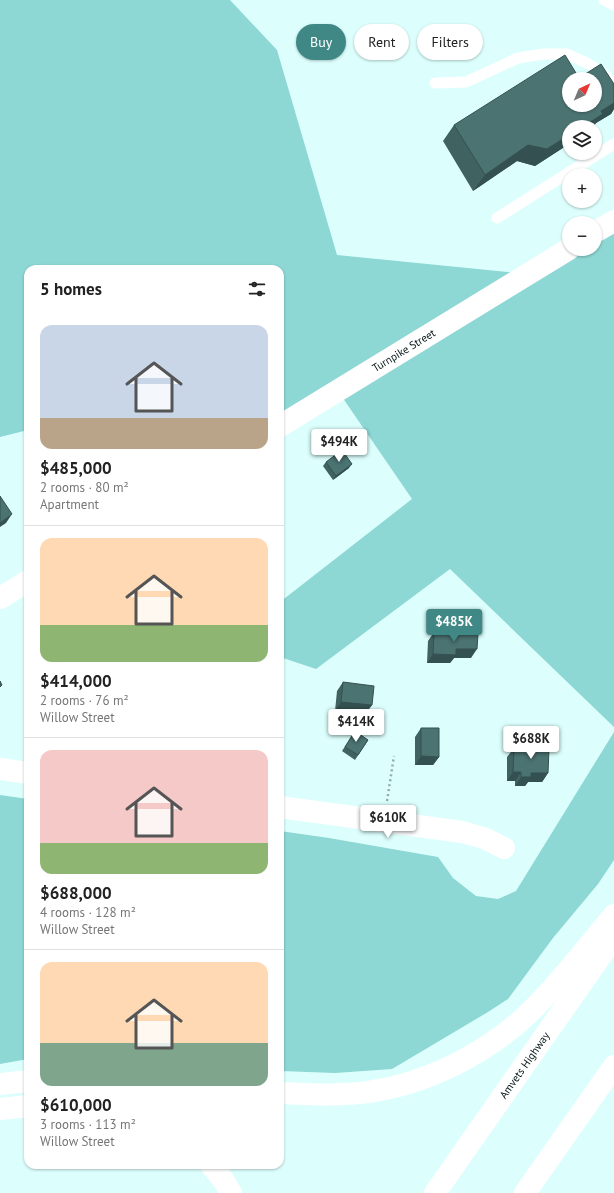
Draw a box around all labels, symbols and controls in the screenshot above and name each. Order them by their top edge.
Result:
chip: Buy [296,24,346,60]
chip: Rent [354,24,409,60]
chip: Filters [417,24,483,60]
north arrow [562,72,602,112]
map controls [562,72,602,256]
button: layers [562,120,602,160]
button: + [562,168,602,208]
button: − [562,216,602,256]
text: 5 homes [40,278,102,300]
icon: filters [246,278,268,300]
street label: Turnpike Street [370,326,438,375]
icon: home [118,351,190,423]
pin: $494K [311,429,367,463]
text: $494K [320,433,358,450]
text: $485,000 [40,457,112,479]
text: 2 rooms · 80 m² [40,479,129,496]
text: Apartment [40,496,99,513]
icon: home [118,564,190,636]
pin: $485K [426,609,482,643]
text: $485K [435,613,473,630]
text: $414,000 [40,670,112,692]
text: 2 rooms · 76 m² [40,692,129,709]
text: Willow Street [40,709,115,726]
pin: $414K [328,709,384,743]
text: $414K [337,713,375,730]
pin: $688K [503,726,559,760]
text: $688K [512,730,550,747]
icon: home [118,776,190,848]
pin: $610K [360,805,416,839]
text: $610K [369,809,407,826]
text: $688,000 [40,882,112,904]
text: 4 rooms · 128 m² [40,904,136,921]
text: Willow Street [40,921,115,938]
icon: home [118,988,190,1060]
street label: Amvets Highway [496,1028,553,1101]
text: $610,000 [40,1094,112,1116]
text: 3 rooms · 113 m² [40,1116,136,1133]
text: Willow Street [40,1133,115,1150]

